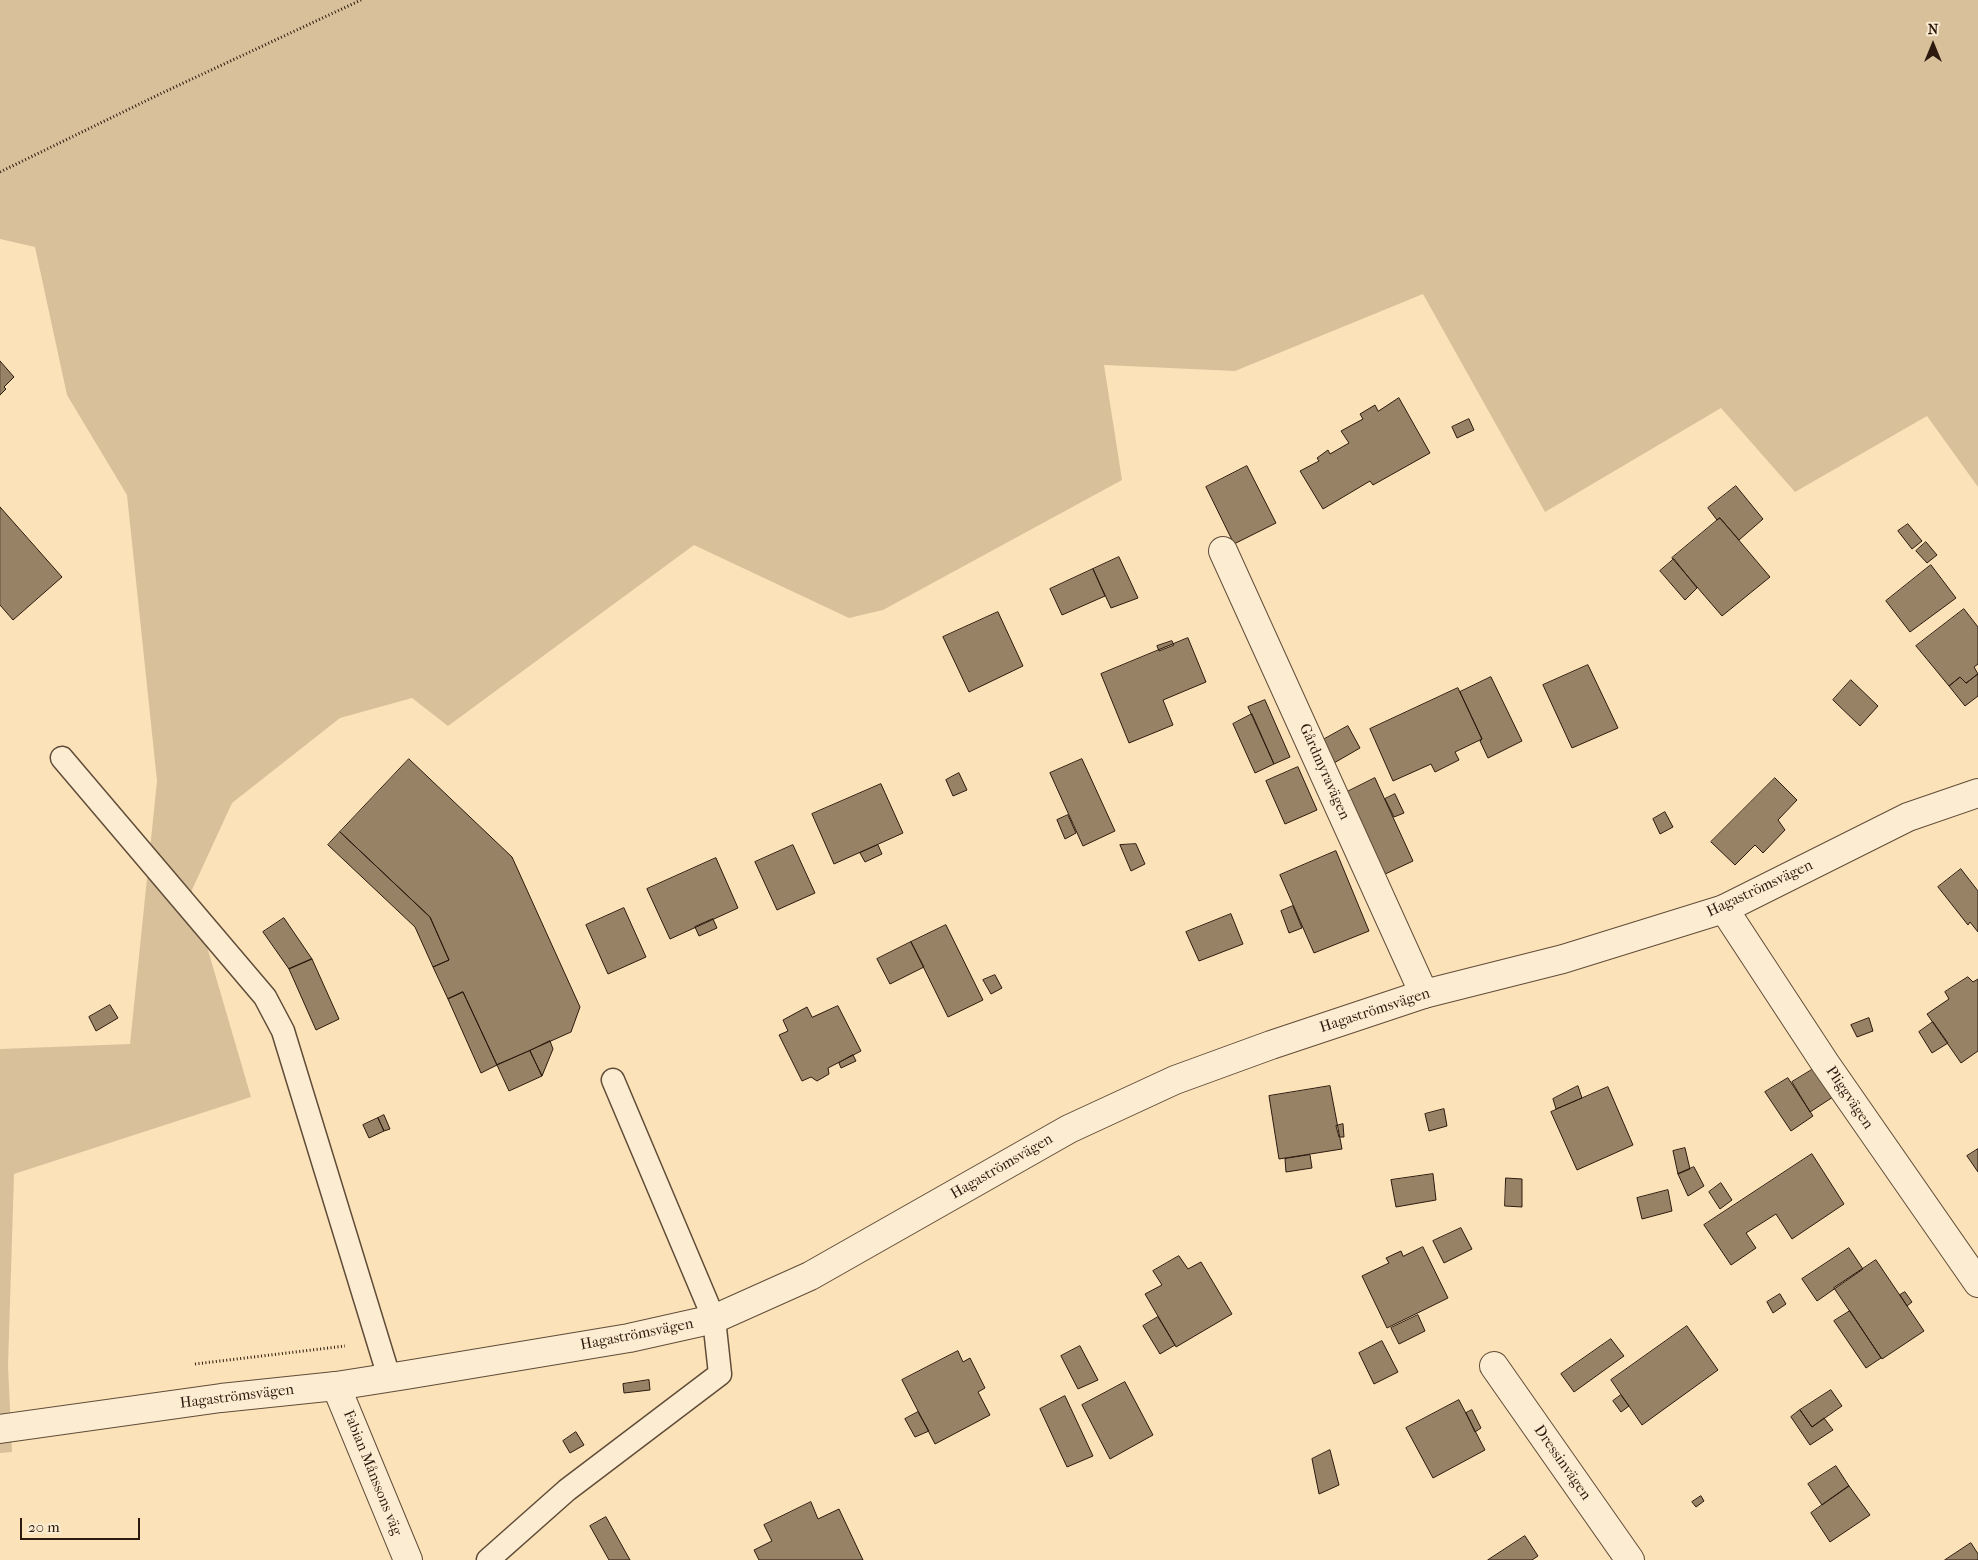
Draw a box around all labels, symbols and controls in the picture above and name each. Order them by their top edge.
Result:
north arrow [1908,20,1958,70]
text: N [1928,21,1938,38]
street label: Gårdmyravägen [1295,721,1353,823]
street label: Hagaströmsvägen [1704,857,1816,921]
street label: Hagaströmsvägen [1318,985,1432,1037]
street label: Pliggvägen [1821,1063,1877,1133]
street label: Hagaströmsvägen [948,1130,1056,1204]
street label: Hagaströmsvägen [579,1315,695,1355]
street label: Hagaströmsvägen [179,1381,295,1413]
street label: Fabian Månssons väg [339,1408,405,1538]
street label: Dressinvägen [1530,1422,1594,1504]
scale bar [22,1508,142,1540]
text: 20 m [28,1518,60,1536]

